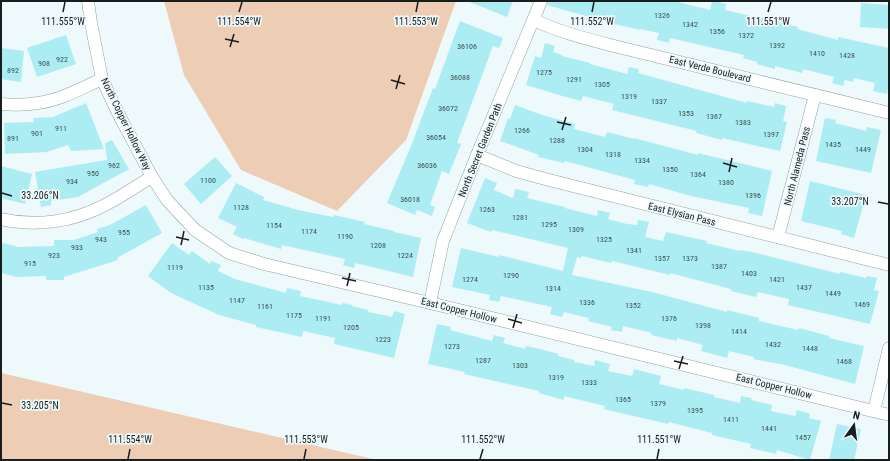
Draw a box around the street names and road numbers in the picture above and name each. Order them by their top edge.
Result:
street label: East Verde Boulevard [668,54,752,84]
street label: North Copper Hollow Way [99,76,153,172]
street label: North Secret Garden Path [456,101,504,199]
street label: North Alameda Pass [782,125,812,207]
street label: East Elysian Pass [647,200,717,228]
street label: East Copper Hollow [420,295,498,325]
street label: East Copper Hollow [735,371,813,401]

